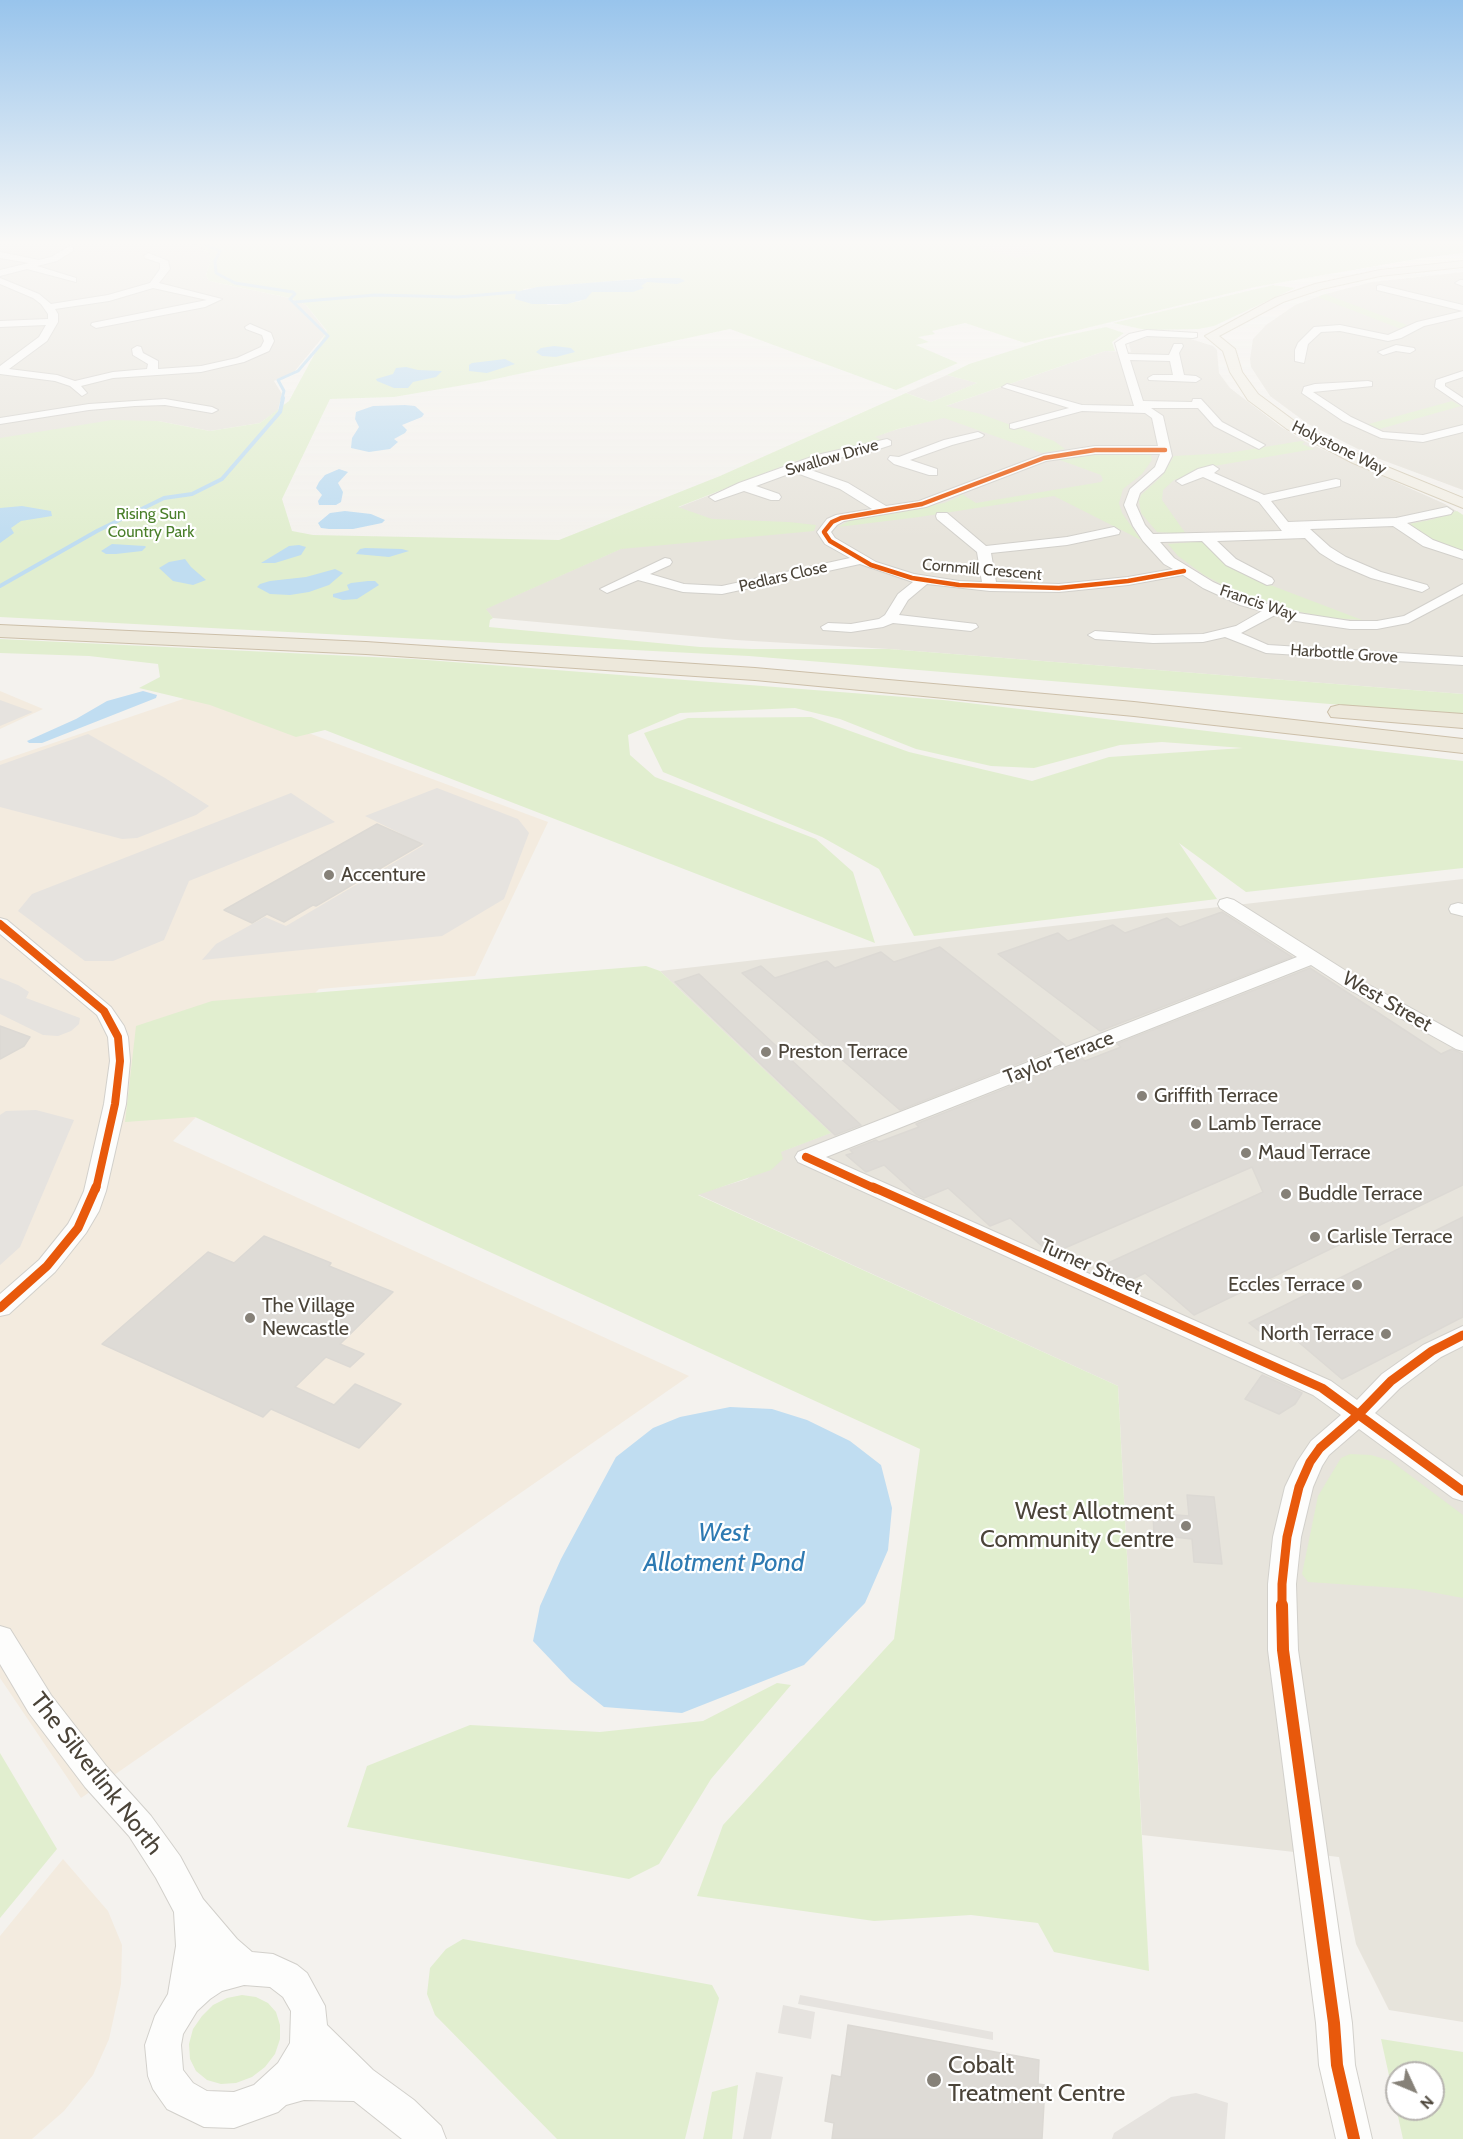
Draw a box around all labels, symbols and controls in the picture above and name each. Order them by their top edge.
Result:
street label: Holystone Way [1289,417,1389,479]
street label: Swallow Drive [783,436,881,480]
park label: Rising Sun Country Park [108,504,194,542]
street label: Cornmill Crescent [921,555,1043,585]
street label: Pedlars Close [737,558,829,596]
street label: Francis Way [1217,581,1299,625]
street label: Harbottle Grove [1290,641,1398,667]
place label: Accenture [341,863,426,887]
marker: Accenture [322,868,336,882]
street label: West Street [1338,967,1436,1037]
street label: Taylor Terrace [1001,1026,1117,1090]
place label: Preston Terrace [778,1040,908,1064]
marker: Preston Terrace [759,1045,773,1059]
place label: Griffith Terrace [1154,1084,1278,1108]
marker: Griffith Terrace [1135,1089,1149,1103]
place label: Lamb Terrace [1208,1112,1321,1136]
marker: Lamb Terrace [1189,1117,1203,1131]
place label: Maud Terrace [1258,1141,1370,1165]
marker: Maud Terrace [1239,1146,1253,1160]
place label: Buddle Terrace [1298,1182,1422,1206]
marker: Buddle Terrace [1279,1187,1293,1201]
place label: Carlisle Terrace [1327,1225,1452,1249]
marker: Carlisle Terrace [1308,1230,1322,1244]
street label: Turner Street [1036,1234,1146,1300]
place label: Eccles Terrace [1228,1273,1345,1297]
marker: Eccles Terrace [1350,1278,1364,1292]
place label: The Village Newcastle [262,1294,355,1341]
marker: The Village Newcastle [243,1311,257,1325]
place label: North Terrace [1260,1322,1374,1346]
marker: North Terrace [1379,1327,1393,1341]
place label: West Allotment Community Centre [980,1498,1174,1554]
water label: West Allotment Pond [644,1517,804,1578]
marker: West Allotment Community Centre [1179,1519,1193,1533]
street label: The Silverlink North [24,1687,168,1861]
place label: Cobalt Treatment Centre [948,2052,1125,2108]
north arrow [1385,2061,1445,2121]
marker: Cobalt Treatment Centre [925,2071,943,2089]
text: N [1416,2092,1438,2113]

